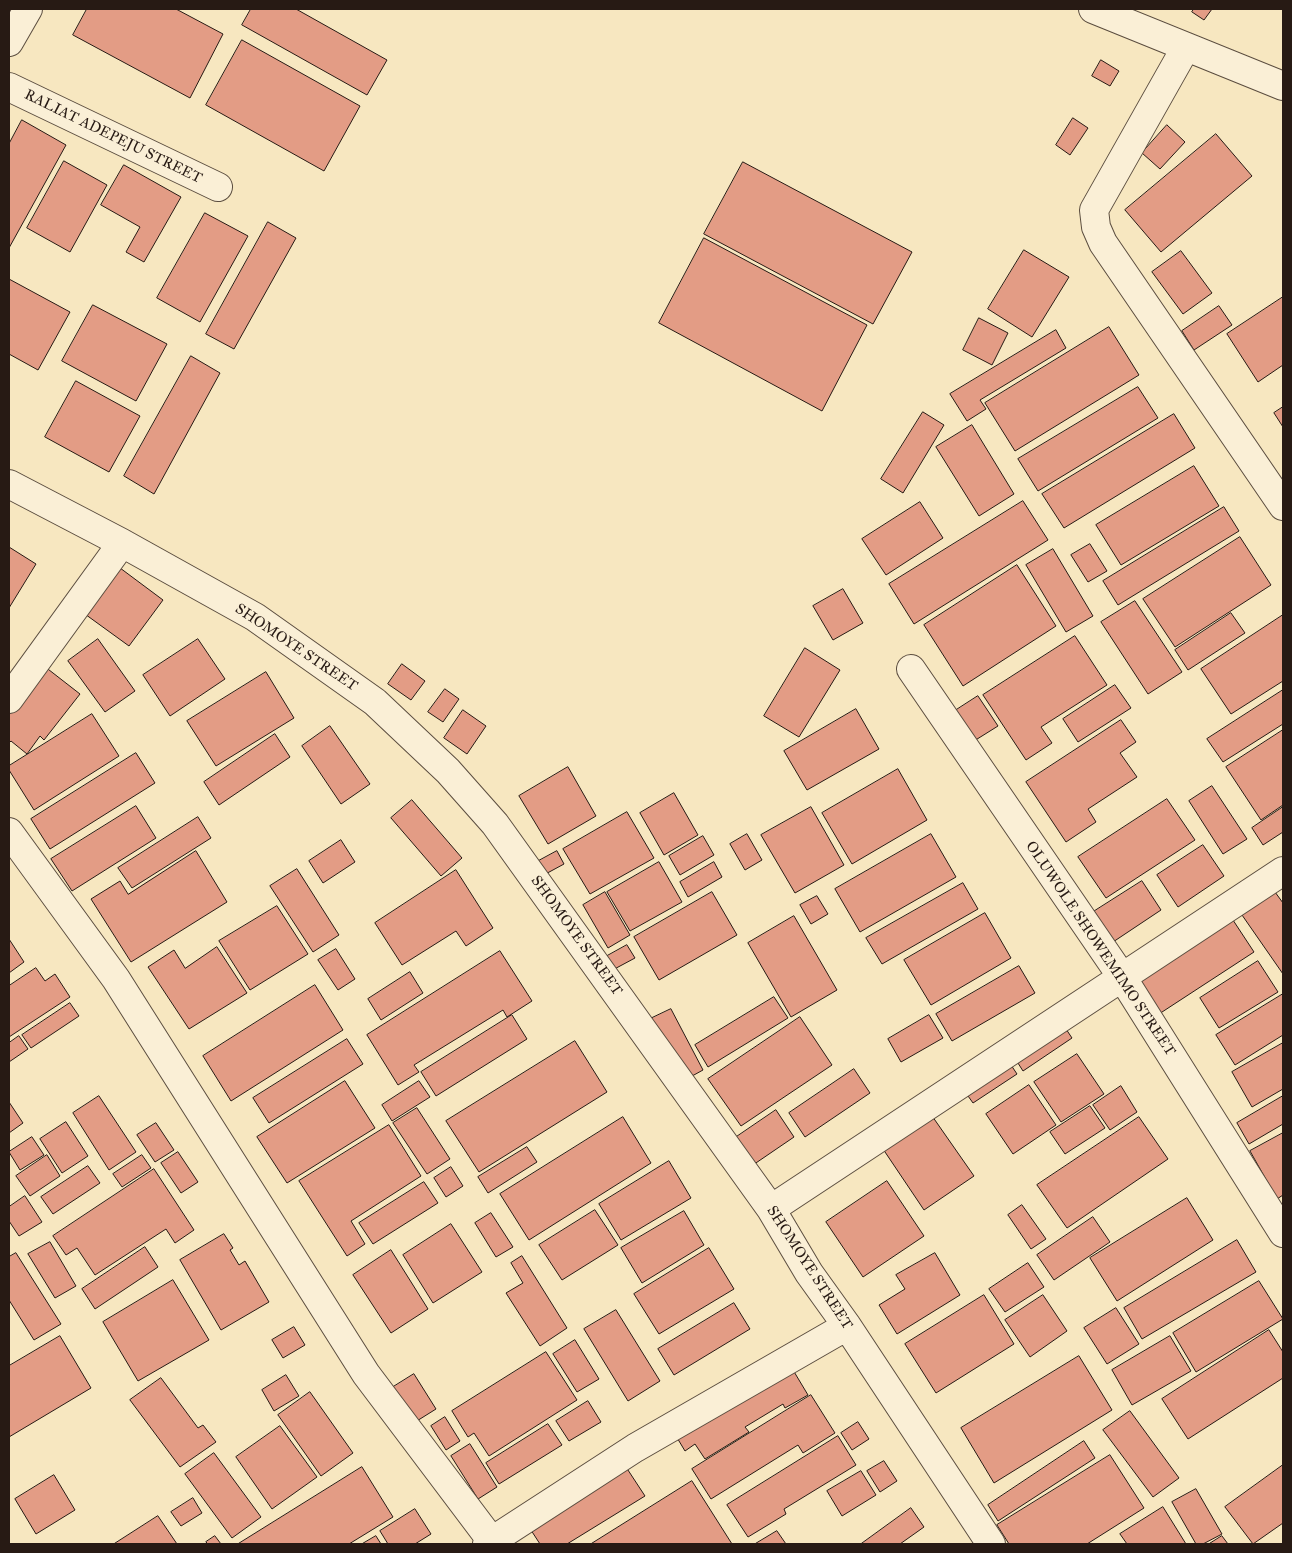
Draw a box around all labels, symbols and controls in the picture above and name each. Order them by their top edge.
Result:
street label: RALIAT ADEPEJU STREET [21,86,205,188]
street label: SHOMOYE STREET [231,600,361,696]
street label: OLUWOLE SHOWEMIMO STREET [1021,838,1179,1060]
street label: SHOMOYE STREET [526,872,626,1000]
street label: SHOMOYE STREET [762,1203,856,1333]

